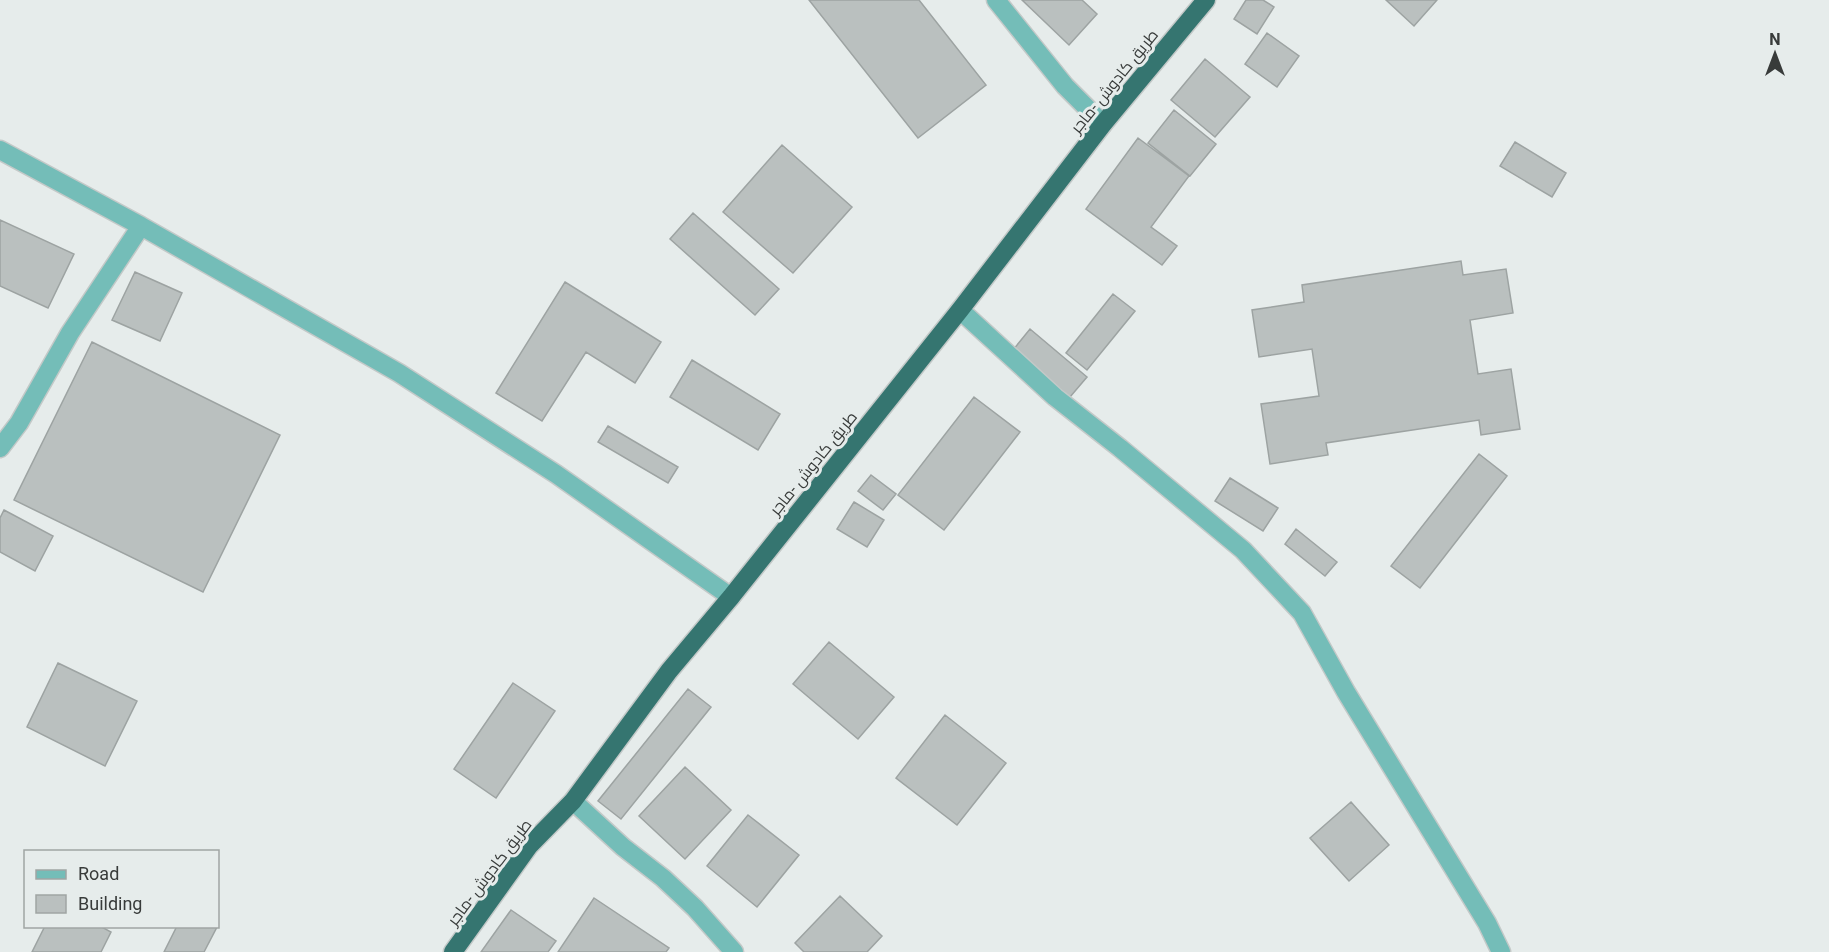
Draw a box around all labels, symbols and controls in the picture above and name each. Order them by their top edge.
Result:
north arrow [1745,24,1805,84]
street label: طريق كادوش -ماجر [1066,26,1163,138]
text: N [1769,30,1781,49]
street label: طريق كادوش -ماجر [765,408,862,520]
street label: طريق كادوش -ماجر [443,815,536,931]
legend [24,850,219,928]
text: Road [78,863,119,884]
text: Building [78,893,142,914]

